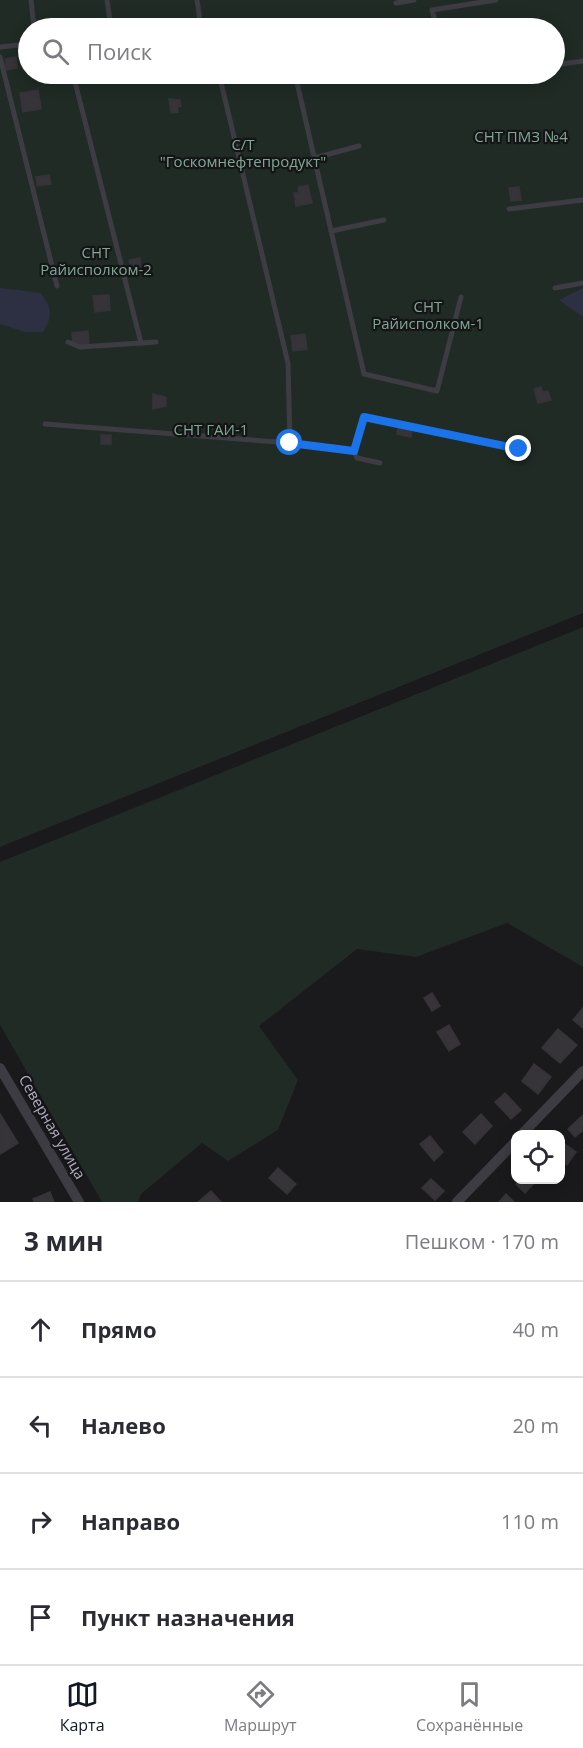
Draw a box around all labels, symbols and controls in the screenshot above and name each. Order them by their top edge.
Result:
search box [18,18,565,84]
icon: search [39,35,72,68]
text: Поиск [87,36,152,66]
park label: СНТ ПМЗ №4 [474,126,568,146]
park label: С/Т "Госкомнефтепродукт" [160,134,326,171]
park label: СНТ Райисполком-2 [40,242,152,279]
park label: СНТ Райисполком-1 [372,296,484,333]
park label: СНТ ГАИ-1 [174,419,248,439]
route start [276,429,302,455]
route end [505,435,531,461]
street label: Северная улица [15,1071,91,1182]
map controls [511,1130,565,1184]
button: locate [511,1130,565,1184]
text: 3 мин [24,1223,104,1259]
text: Пешком · 170 m [405,1228,559,1255]
icon: ahead [24,1313,57,1346]
text: Прямо [81,1314,157,1344]
text: 40 m [512,1316,559,1343]
icon: left [24,1409,57,1442]
text: Налево [81,1410,166,1440]
text: 20 m [512,1412,559,1439]
icon: right [24,1505,57,1538]
text: Направо [81,1506,180,1536]
text: 110 m [501,1508,559,1535]
icon: arrive [24,1601,57,1634]
text: Пункт назначения [81,1602,295,1632]
tab: Карта [60,1678,105,1736]
tab: Маршрут [224,1678,297,1736]
tab: Сохранённые [416,1678,523,1736]

